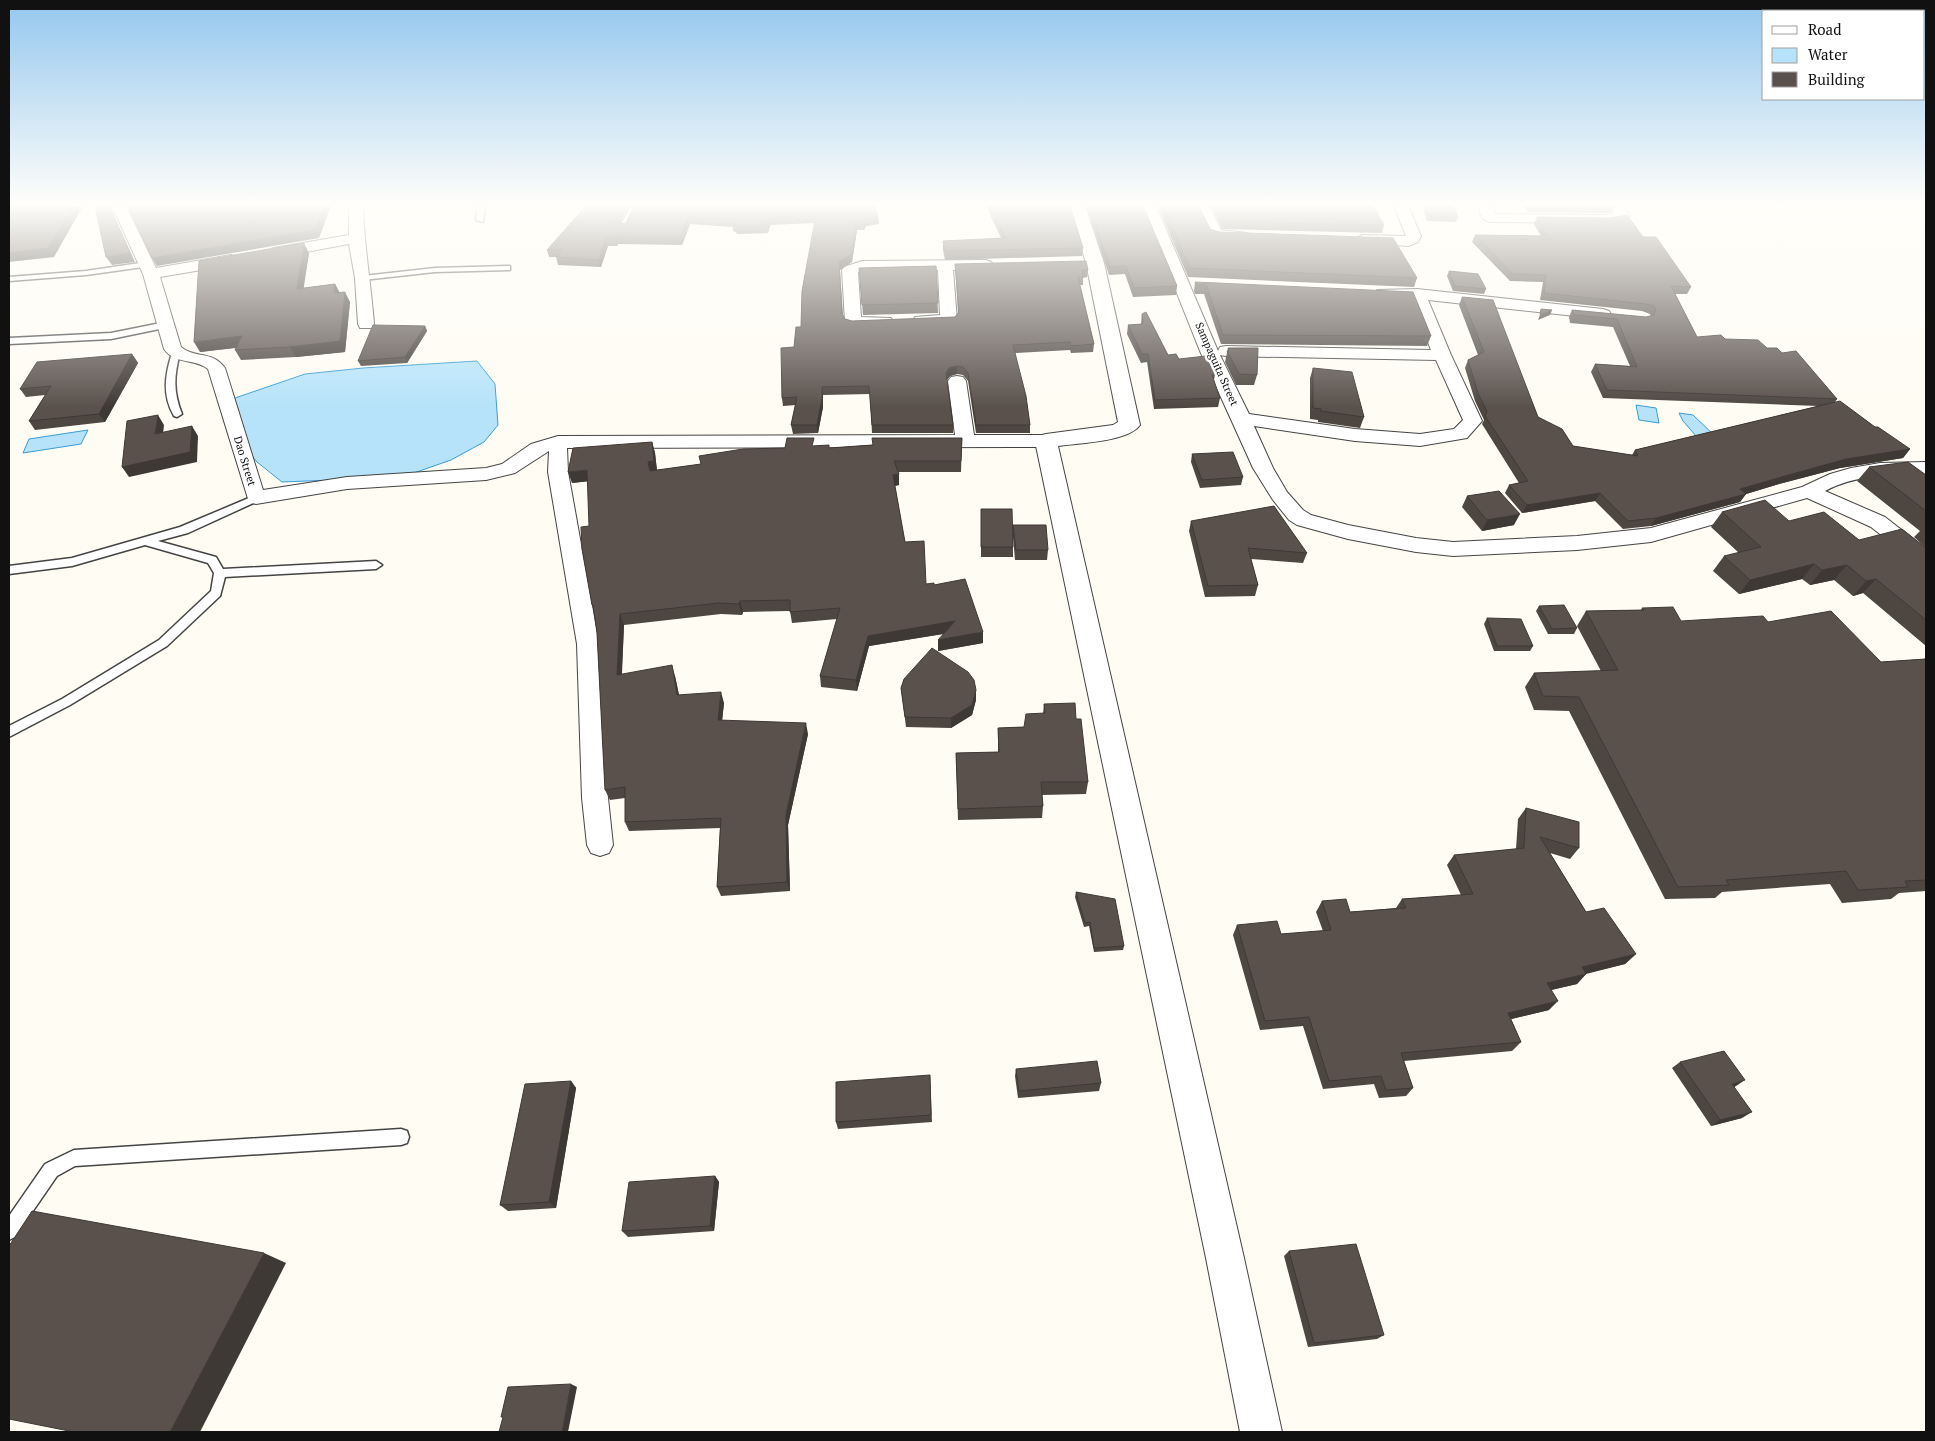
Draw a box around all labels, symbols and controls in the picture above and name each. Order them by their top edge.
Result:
legend [1762,10,1925,100]
text: Road [1808,19,1841,39]
text: Water [1808,44,1848,64]
text: Building [1808,69,1866,89]
street label: Sampaguita Street [1192,320,1242,408]
street label: Dao Street [231,434,259,488]

